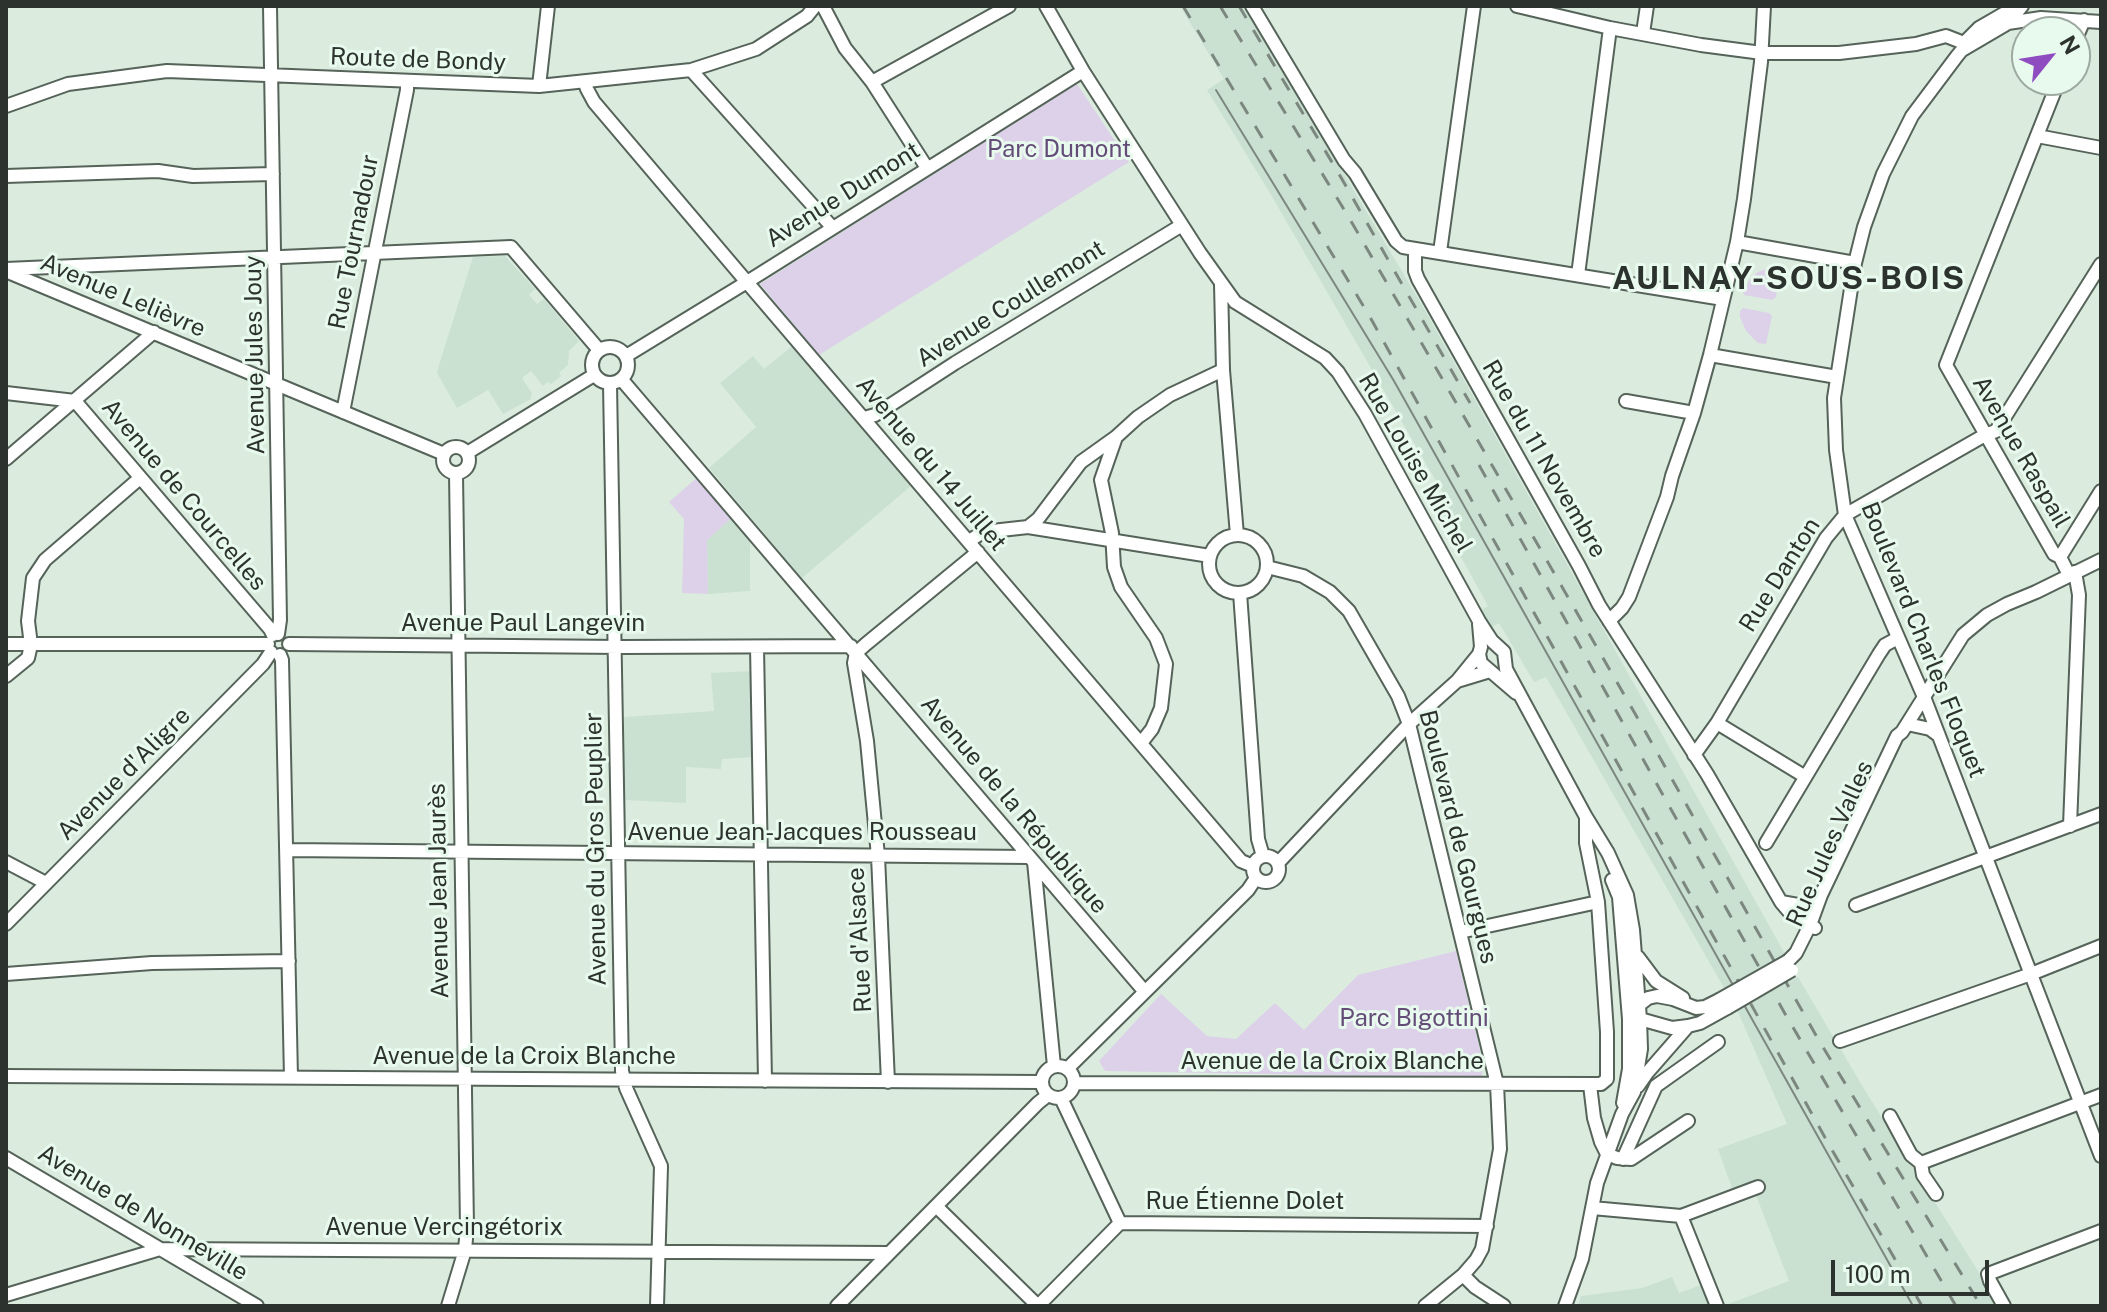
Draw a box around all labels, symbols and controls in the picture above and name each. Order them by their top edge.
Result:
north arrow [2011,16,2091,96]
text: N [2054,31,2086,59]
street label: Route de Bondy [329,43,507,77]
street label: Avenue Dumont [761,136,925,254]
park label: Parc Dumont [987,136,1131,164]
street label: Rue Tournadour [323,152,385,332]
street label: Avenue Coullemont [912,234,1110,374]
street label: Avenue Lelièvre [36,248,210,344]
street label: Avenue Jules Jouy [239,255,271,455]
district label: AULNAY-SOUS-BOIS [1612,260,1966,298]
street label: Rue du 11 Novembre [1476,355,1612,563]
street label: Rue Louise Michel [1352,368,1478,558]
street label: Avenue du 14 Juillet [850,371,1012,557]
street label: Avenue Raspail [1966,371,2076,533]
street label: Avenue de Courcelles [95,393,273,597]
street label: Boulevard Charles Floquet [1854,498,1992,782]
street label: Rue Danton [1734,513,1826,637]
street label: Avenue Paul Langevin [401,610,645,638]
street label: Avenue de la République [915,690,1113,920]
street label: Avenue d'Aligre [52,702,196,846]
street label: Boulevard de Gourgues [1413,707,1503,967]
street label: Avenue du Gros Peuplier [579,712,613,986]
street label: Rue Jules Valles [1781,757,1879,931]
street label: Avenue Jean Jaurès [423,783,455,999]
street label: Avenue Jean-Jacques Rousseau [627,819,977,847]
street label: Rue d'Alsace [842,867,878,1013]
park label: Parc Bigottini [1339,1005,1489,1033]
street label: Avenue de la Croix Blanche [372,1043,676,1071]
street label: Avenue de la Croix Blanche [1180,1048,1484,1076]
street label: Avenue de Nonneville [33,1139,253,1287]
street label: Rue Étienne Dolet [1146,1188,1344,1216]
street label: Avenue Vercingétorix [325,1214,563,1242]
scale bar [1835,1244,1993,1294]
text: 100 m [1845,1260,1911,1288]

